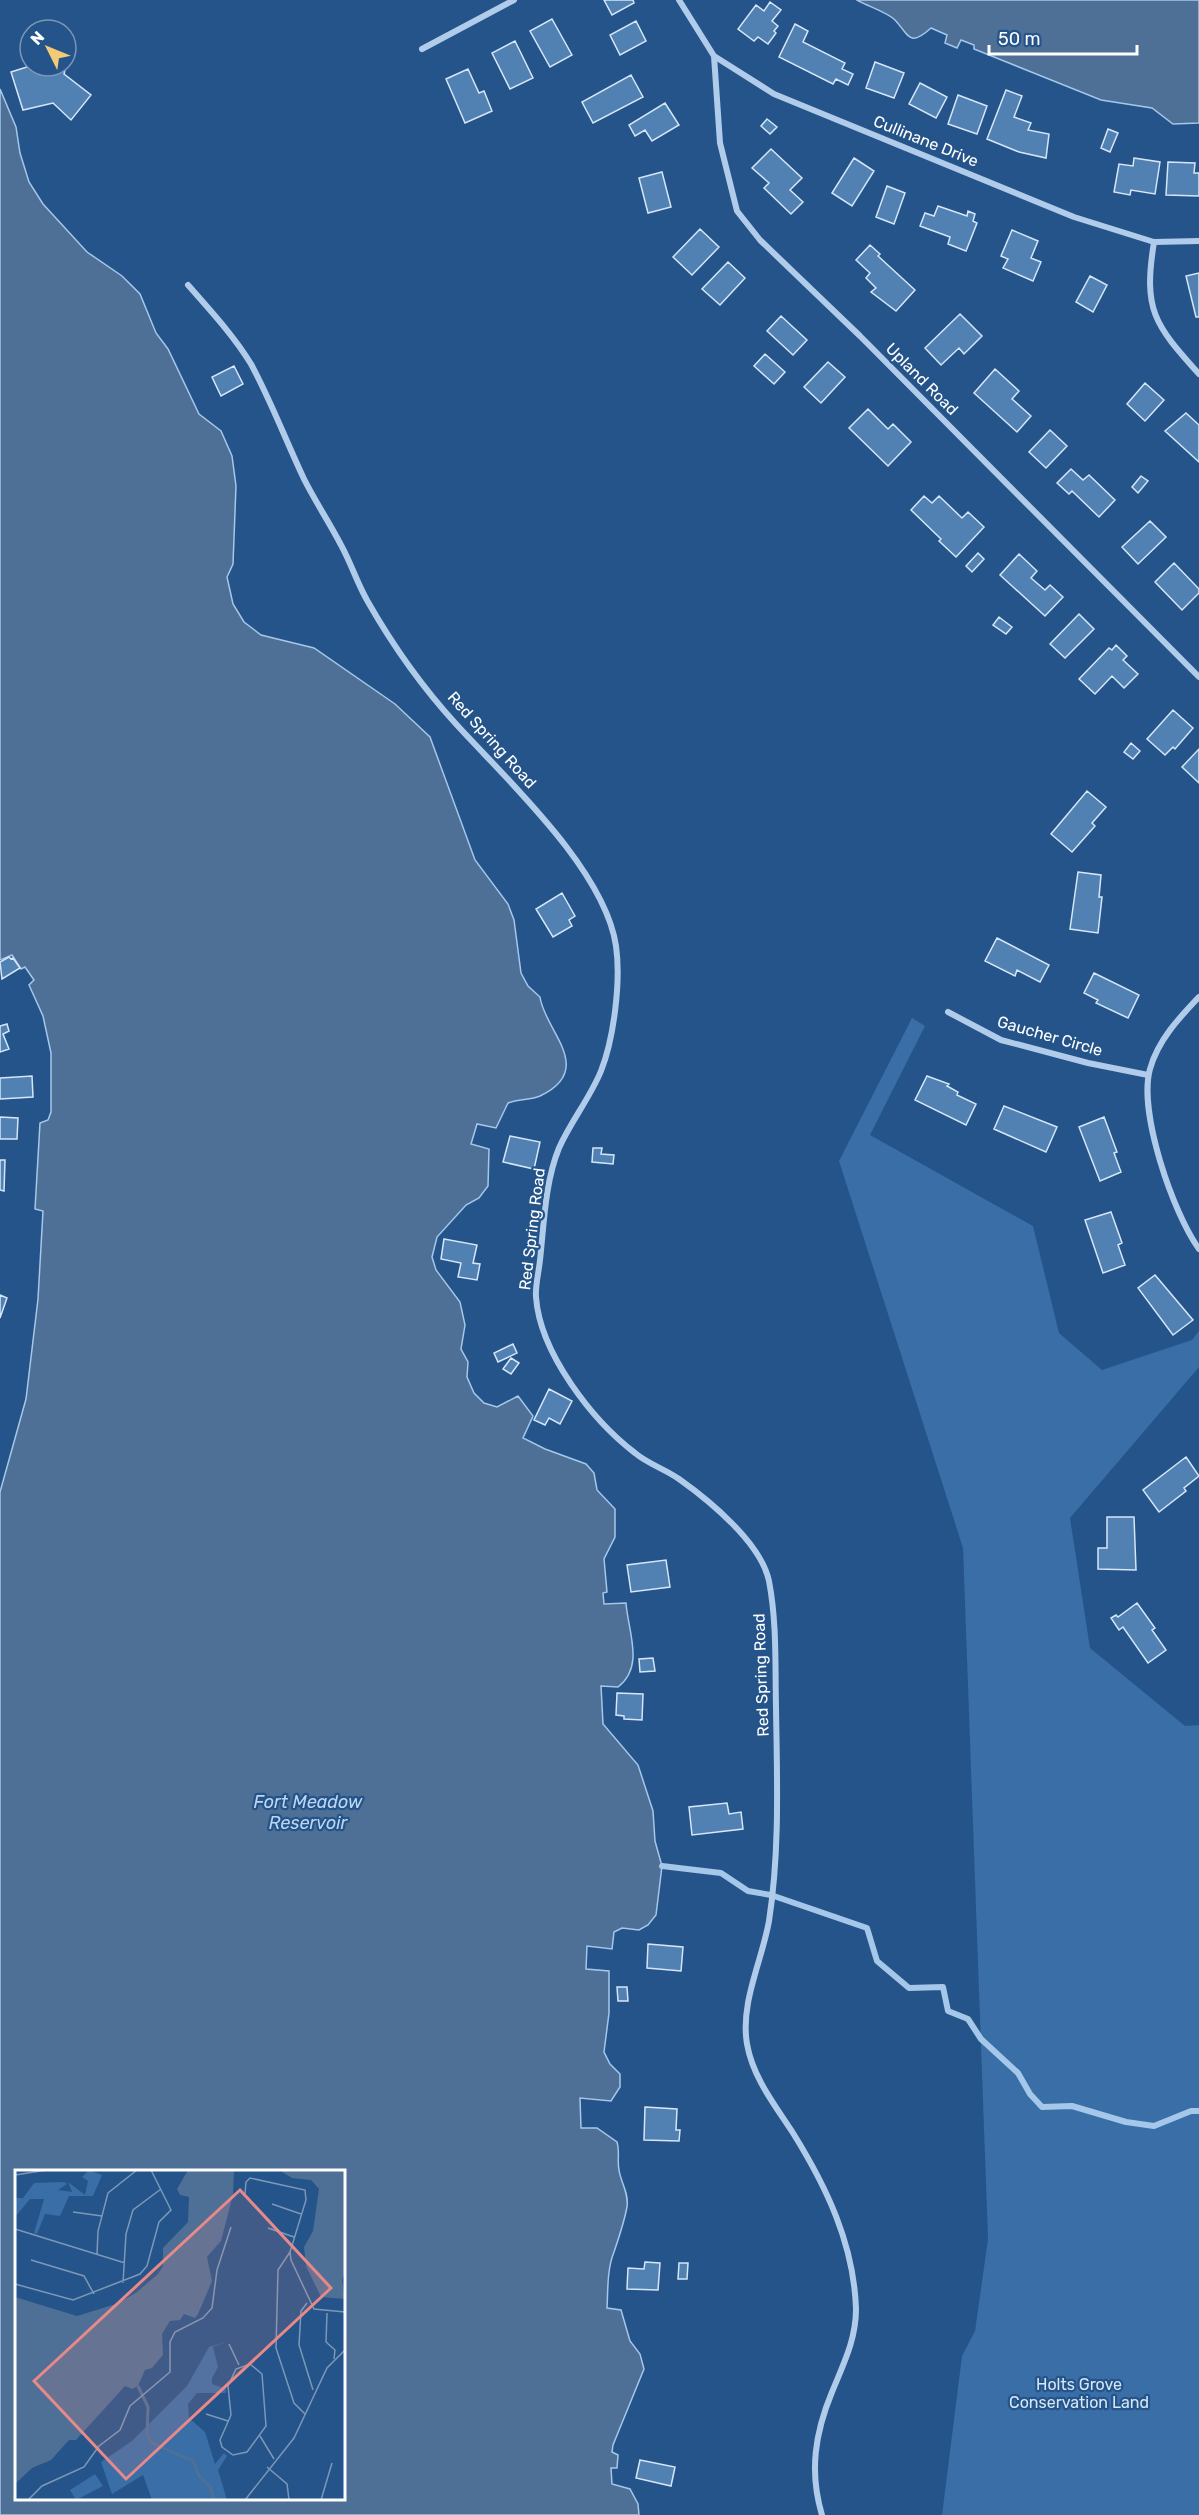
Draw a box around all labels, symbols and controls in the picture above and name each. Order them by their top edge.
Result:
north arrow [18,18,78,78]
scale bar [989,18,1138,56]
text: N [27,27,48,49]
text: 50 m [998,28,1041,50]
street label: Cullinane Drive [871,111,981,171]
street label: Upland Road [882,339,962,419]
street label: Red Spring Road [444,688,540,792]
street label: Gaucher Circle [995,1012,1105,1060]
street label: Red Spring Road [515,1167,549,1291]
street label: Red Spring Road [749,1613,773,1737]
water label: Fort Meadow Reservoir [253,1791,363,1834]
inset map [15,2170,345,2500]
park label: Holts Grove Conservation Land [1009,2375,1149,2412]

